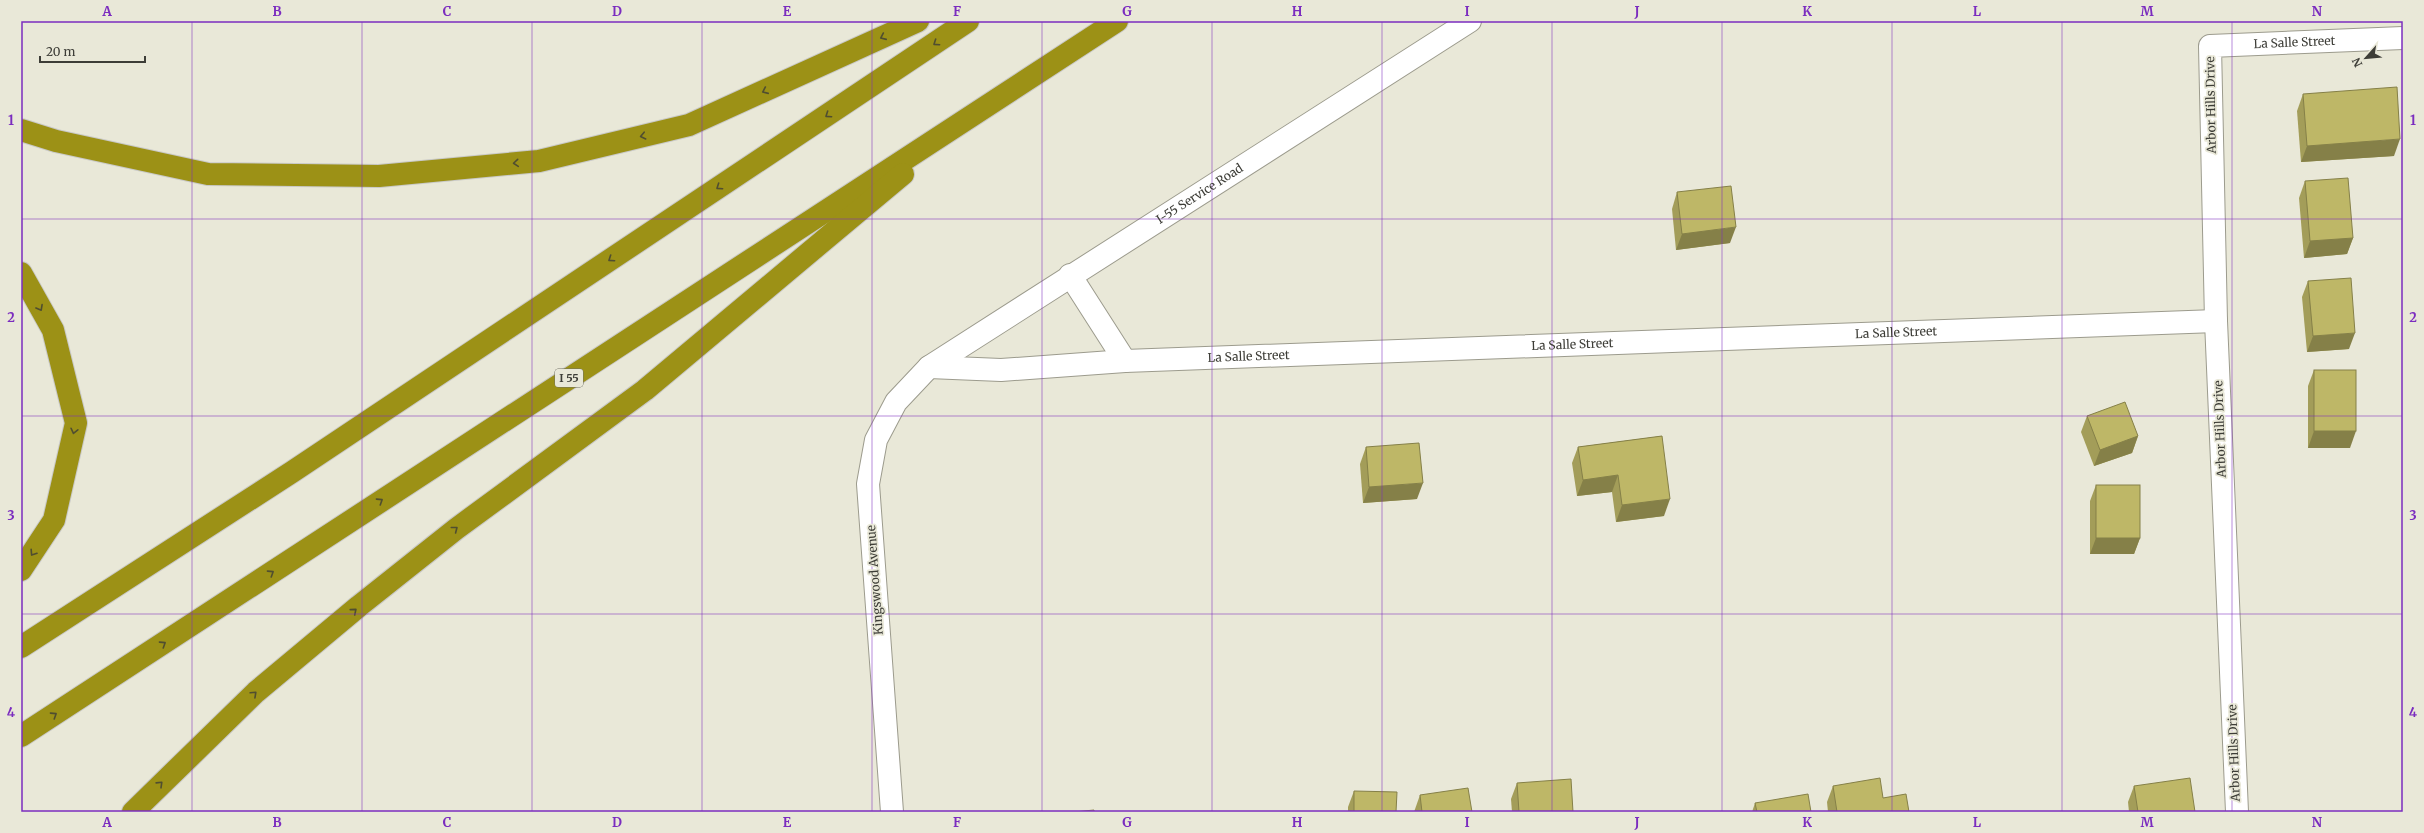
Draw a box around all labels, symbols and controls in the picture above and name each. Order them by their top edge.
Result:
text: A [101,3,112,20]
text: B [272,3,282,20]
text: C [443,3,452,20]
text: D [612,3,622,20]
text: E [783,3,792,20]
text: F [953,3,961,20]
text: G [1122,3,1132,20]
text: H [1292,3,1303,20]
text: I [1464,3,1470,20]
text: J [1633,3,1640,20]
text: K [1802,3,1812,20]
text: L [1973,3,1982,20]
text: M [2140,3,2154,20]
text: N [2312,3,2323,20]
one-way arrow [880,32,887,40]
street label: La Salle Street [2253,33,2336,51]
scale bar [40,38,145,64]
one-way arrow [933,38,940,46]
north arrow [2346,38,2386,78]
text: 20 m [46,44,75,59]
text: N [2349,55,2365,70]
street label: Arbor Hills Drive [2202,56,2219,155]
one-way arrow [761,86,769,94]
one-way arrow [825,110,832,117]
text: 1 [8,112,14,129]
text: 1 [2410,112,2416,129]
one-way arrow [640,131,647,140]
one-way arrow [513,159,519,168]
street label: I-55 Service Road [1153,160,1246,227]
one-way arrow [717,182,724,189]
one-way arrow [608,254,615,262]
one-way arrow [35,303,43,311]
text: 2 [7,309,15,326]
text: 2 [2409,309,2417,326]
street label: La Salle Street [1855,323,1938,341]
street label: La Salle Street [1531,335,1614,353]
street label: La Salle Street [1207,347,1290,365]
road number: I 55 [555,369,583,387]
street label: Arbor Hills Drive [2210,380,2229,479]
one-way arrow [71,428,79,434]
one-way arrow [376,499,383,506]
text: 3 [7,507,15,524]
text: 3 [2409,507,2417,524]
street label: Kingswood Avenue [863,524,886,636]
one-way arrow [451,527,458,534]
one-way arrow [30,548,37,555]
one-way arrow [267,570,274,577]
one-way arrow [349,608,356,615]
one-way arrow [158,641,165,648]
one-way arrow [250,692,257,699]
text: 4 [7,704,16,721]
street label: Arbor Hills Drive [2224,704,2243,803]
text: 4 [2409,704,2418,721]
one-way arrow [50,712,57,719]
one-way arrow [155,781,163,789]
text: A [101,814,112,831]
text: B [272,814,282,831]
text: C [443,814,452,831]
text: D [612,814,622,831]
text: E [783,814,792,831]
text: F [953,814,961,831]
text: G [1122,814,1132,831]
text: H [1292,814,1303,831]
text: I [1464,814,1470,831]
text: J [1633,814,1640,831]
text: K [1802,814,1812,831]
text: L [1973,814,1982,831]
text: M [2140,814,2154,831]
text: N [2312,814,2323,831]

